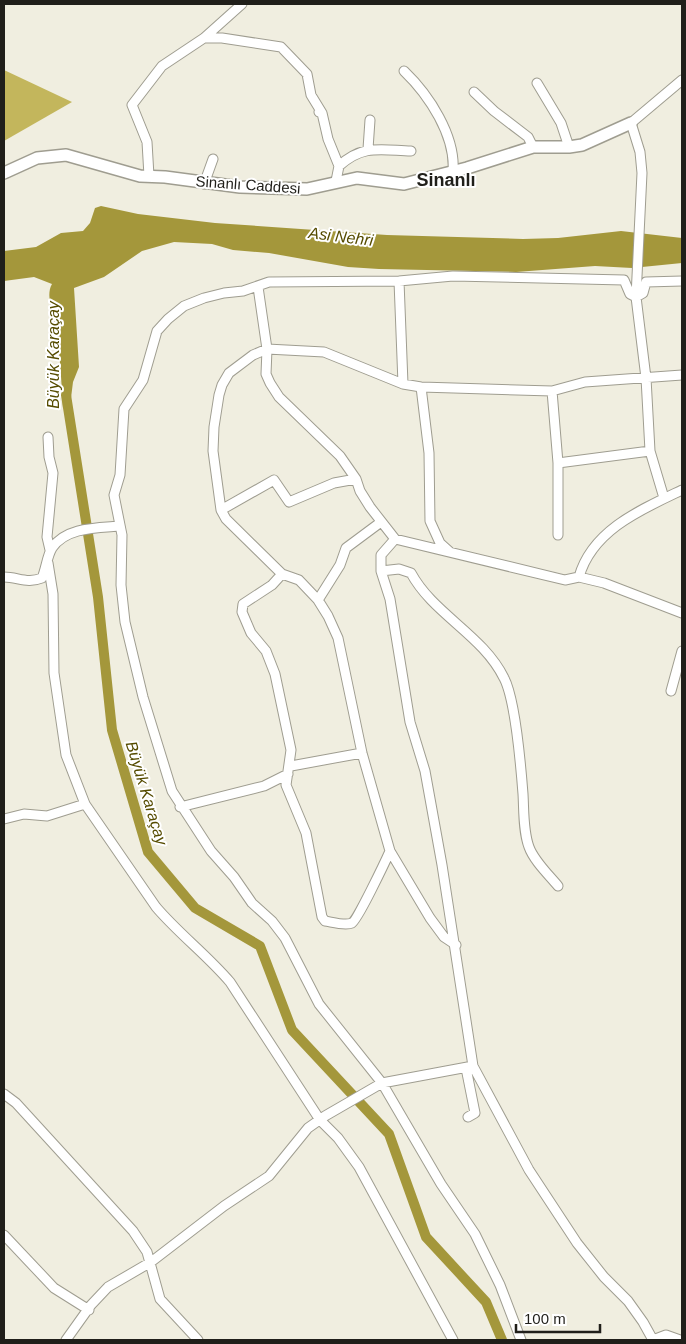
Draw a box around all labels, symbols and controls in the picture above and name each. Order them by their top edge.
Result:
district label: Sinanlı [416,170,476,190]
street label: Sinanlı Caddesi [195,172,301,197]
water label: Asi Nehri [307,224,375,249]
water label: Büyük Karaçay [45,300,62,409]
water label: Büyük Karaçay [123,739,171,848]
scale bar [516,1302,600,1334]
text: 100 m [524,1310,566,1327]

